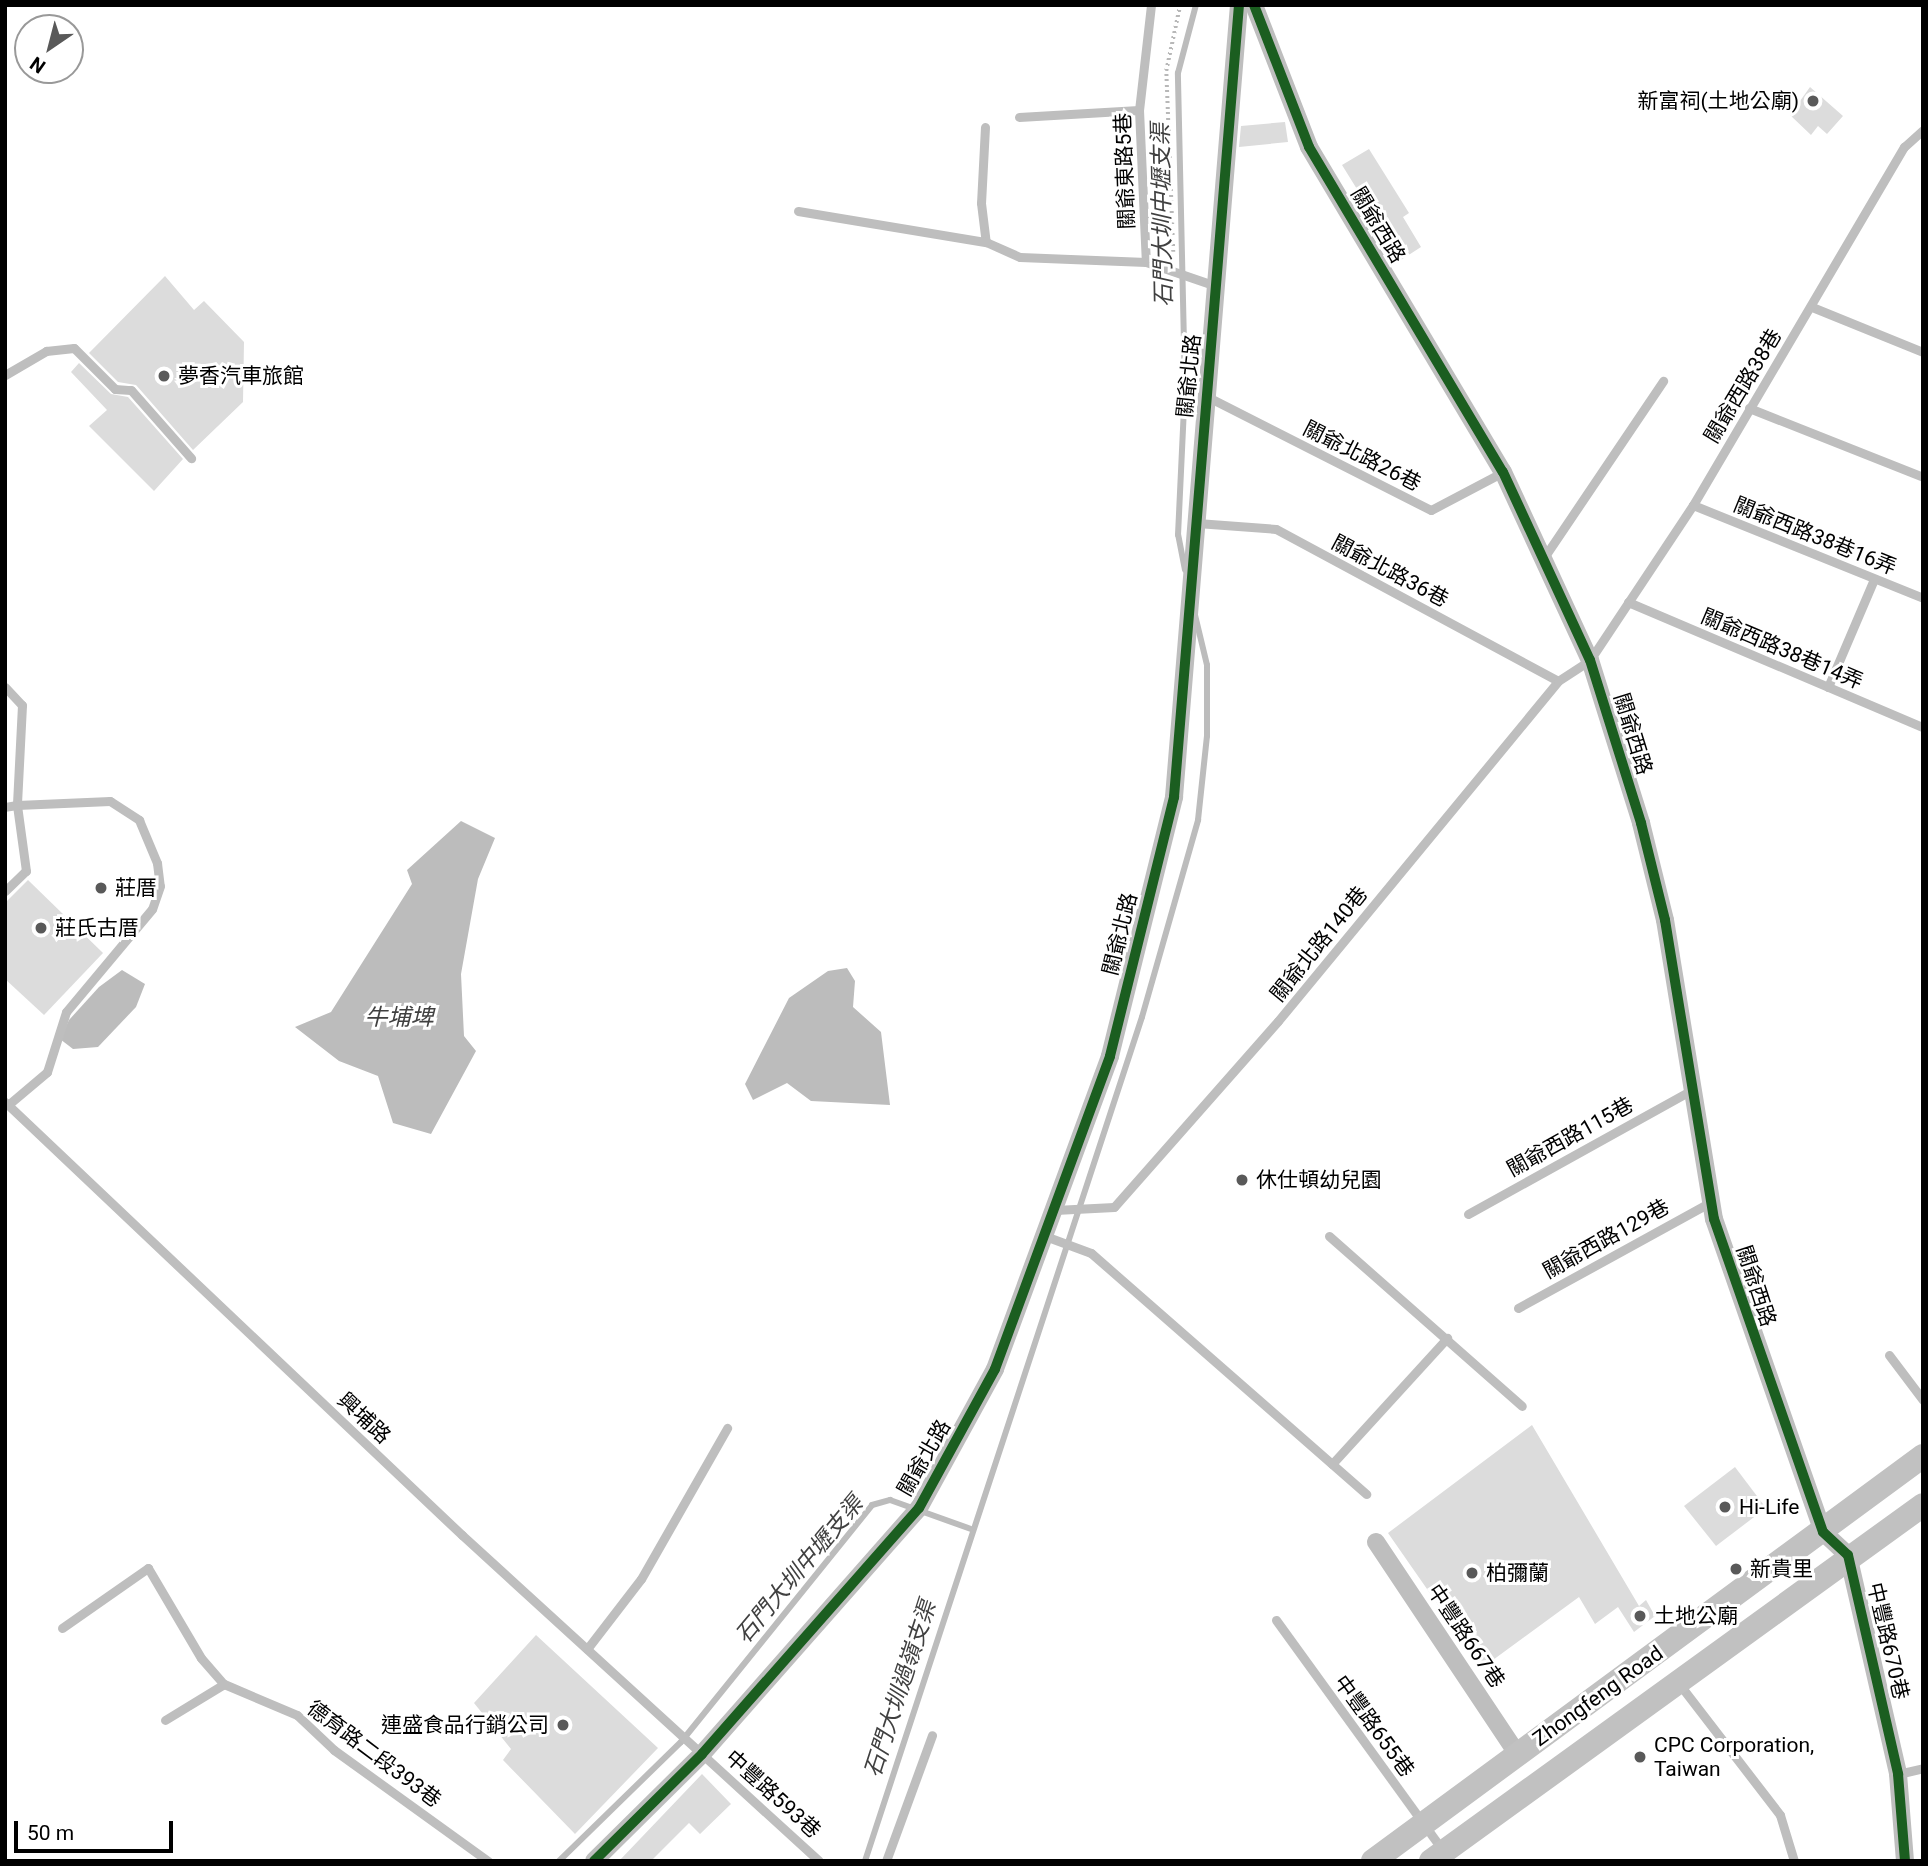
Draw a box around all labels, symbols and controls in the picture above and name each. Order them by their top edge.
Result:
north arrow [14,14,84,84]
text: N [26,52,50,78]
place label: 新富祠(土地公廟) [1638,88,1799,114]
marker: 新富祠(土地公廟) [1805,93,1821,109]
street label: 關爺東路5巷 [1110,112,1140,230]
water label: 石門大圳中壢支渠 [1148,123,1178,307]
street label: 關爺西路 [1346,183,1410,267]
street label: 關爺西路38巷 [1699,324,1787,448]
street label: 關爺北路 [1172,333,1206,419]
place label: 夢香汽車旅館 [178,363,304,389]
marker: 夢香汽車旅館 [156,368,172,384]
street label: 關爺北路26巷 [1299,416,1425,496]
street label: 關爺西路38巷16弄 [1730,492,1900,580]
street label: 關爺北路36巷 [1327,530,1453,612]
street label: 關爺西路38巷14弄 [1697,604,1867,694]
street label: 關爺西路 [1609,690,1657,778]
place label: 莊厝 [115,875,157,901]
marker: 莊厝 [93,880,109,896]
street label: 關爺北路140巷 [1265,882,1373,1006]
street label: 關爺北路 [1098,890,1142,978]
place label: 莊氏古厝 [55,915,139,941]
marker: 莊氏古厝 [33,920,49,936]
water label: 牛埔埤 [365,1004,433,1032]
street label: 關爺西路115巷 [1502,1092,1638,1182]
place label: 休仕頓幼兒園 [1256,1167,1382,1193]
marker: 休仕頓幼兒園 [1234,1172,1250,1188]
street label: 關爺西路129巷 [1538,1194,1674,1284]
street label: 關爺西路 [1731,1242,1781,1330]
street label: 興埔路 [332,1387,396,1449]
street label: 關爺北路 [892,1415,956,1501]
water label: 石門大圳中壢支渠 [730,1491,870,1649]
place label: Hi-Life [1739,1494,1799,1520]
marker: Hi-Life [1717,1499,1733,1515]
place label: 新貴里 [1750,1556,1813,1582]
place label: 柏彌蘭 [1486,1560,1549,1586]
marker: 新貴里 [1728,1561,1744,1577]
marker: 柏彌蘭 [1464,1565,1480,1581]
street label: 中豐路667巷 [1422,1579,1510,1693]
street label: 中豐路670巷 [1862,1580,1914,1702]
water label: 石門大圳過嶺支渠 [859,1597,943,1781]
place label: 土地公廟 [1654,1603,1738,1629]
marker: 土地公廟 [1632,1608,1648,1624]
street label: Zhongfeng Road [1528,1640,1668,1752]
street label: 中豐路655巷 [1329,1670,1419,1782]
street label: 德育路二段393巷 [302,1695,446,1813]
place label: 連盛食品行銷公司 [381,1712,549,1738]
marker: 連盛食品行銷公司 [555,1717,571,1733]
place label: CPC Corporation, Taiwan [1654,1732,1814,1782]
street label: 中豐路593巷 [720,1745,826,1843]
marker: CPC Corporation, Taiwan [1632,1749,1648,1765]
scale bar [18,1806,177,1850]
text: 50 m [27,1821,74,1845]

